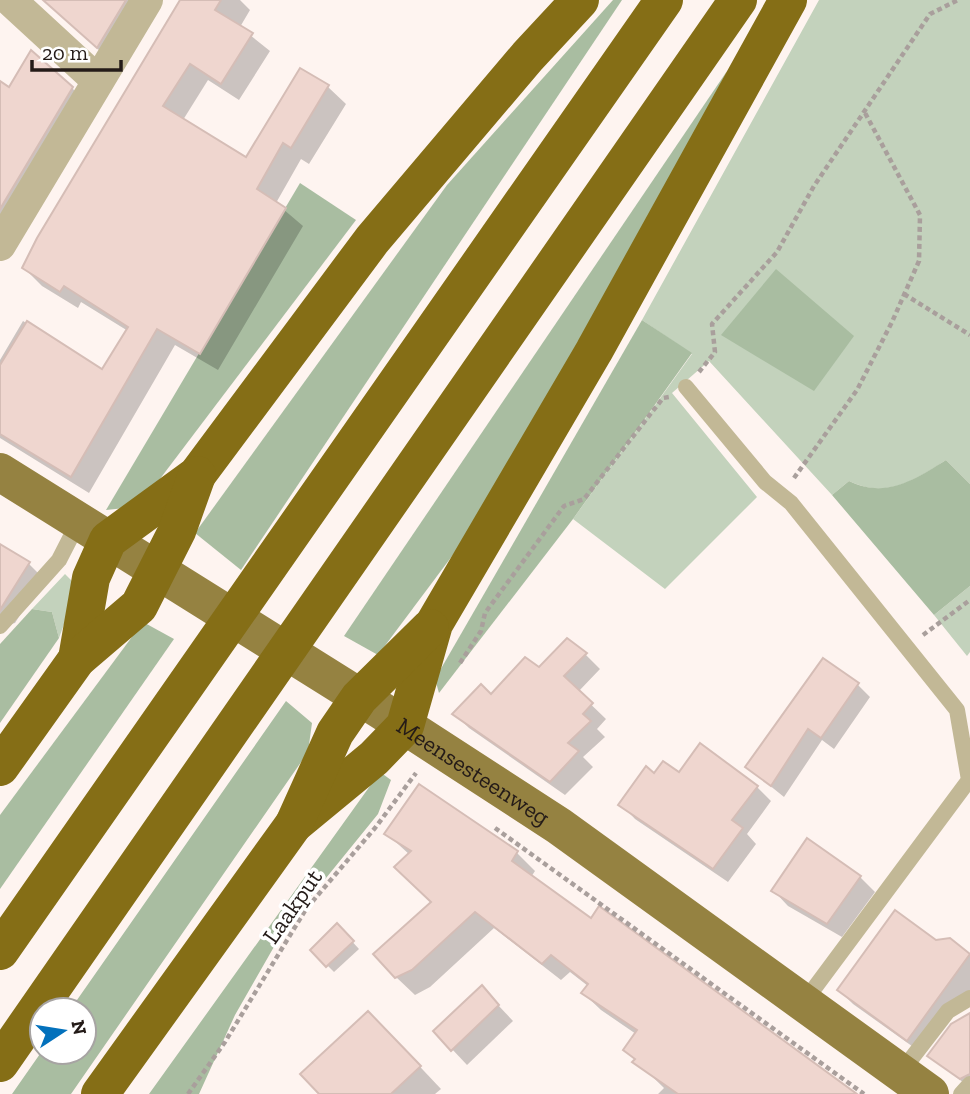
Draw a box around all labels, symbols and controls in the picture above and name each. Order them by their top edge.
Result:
scale bar [32,28,121,72]
text: 20 m [42,40,88,65]
street label: Meensesteenweg [392,710,556,831]
street label: Laakput [256,863,328,949]
north arrow [28,996,98,1066]
text: N [66,1018,92,1037]

